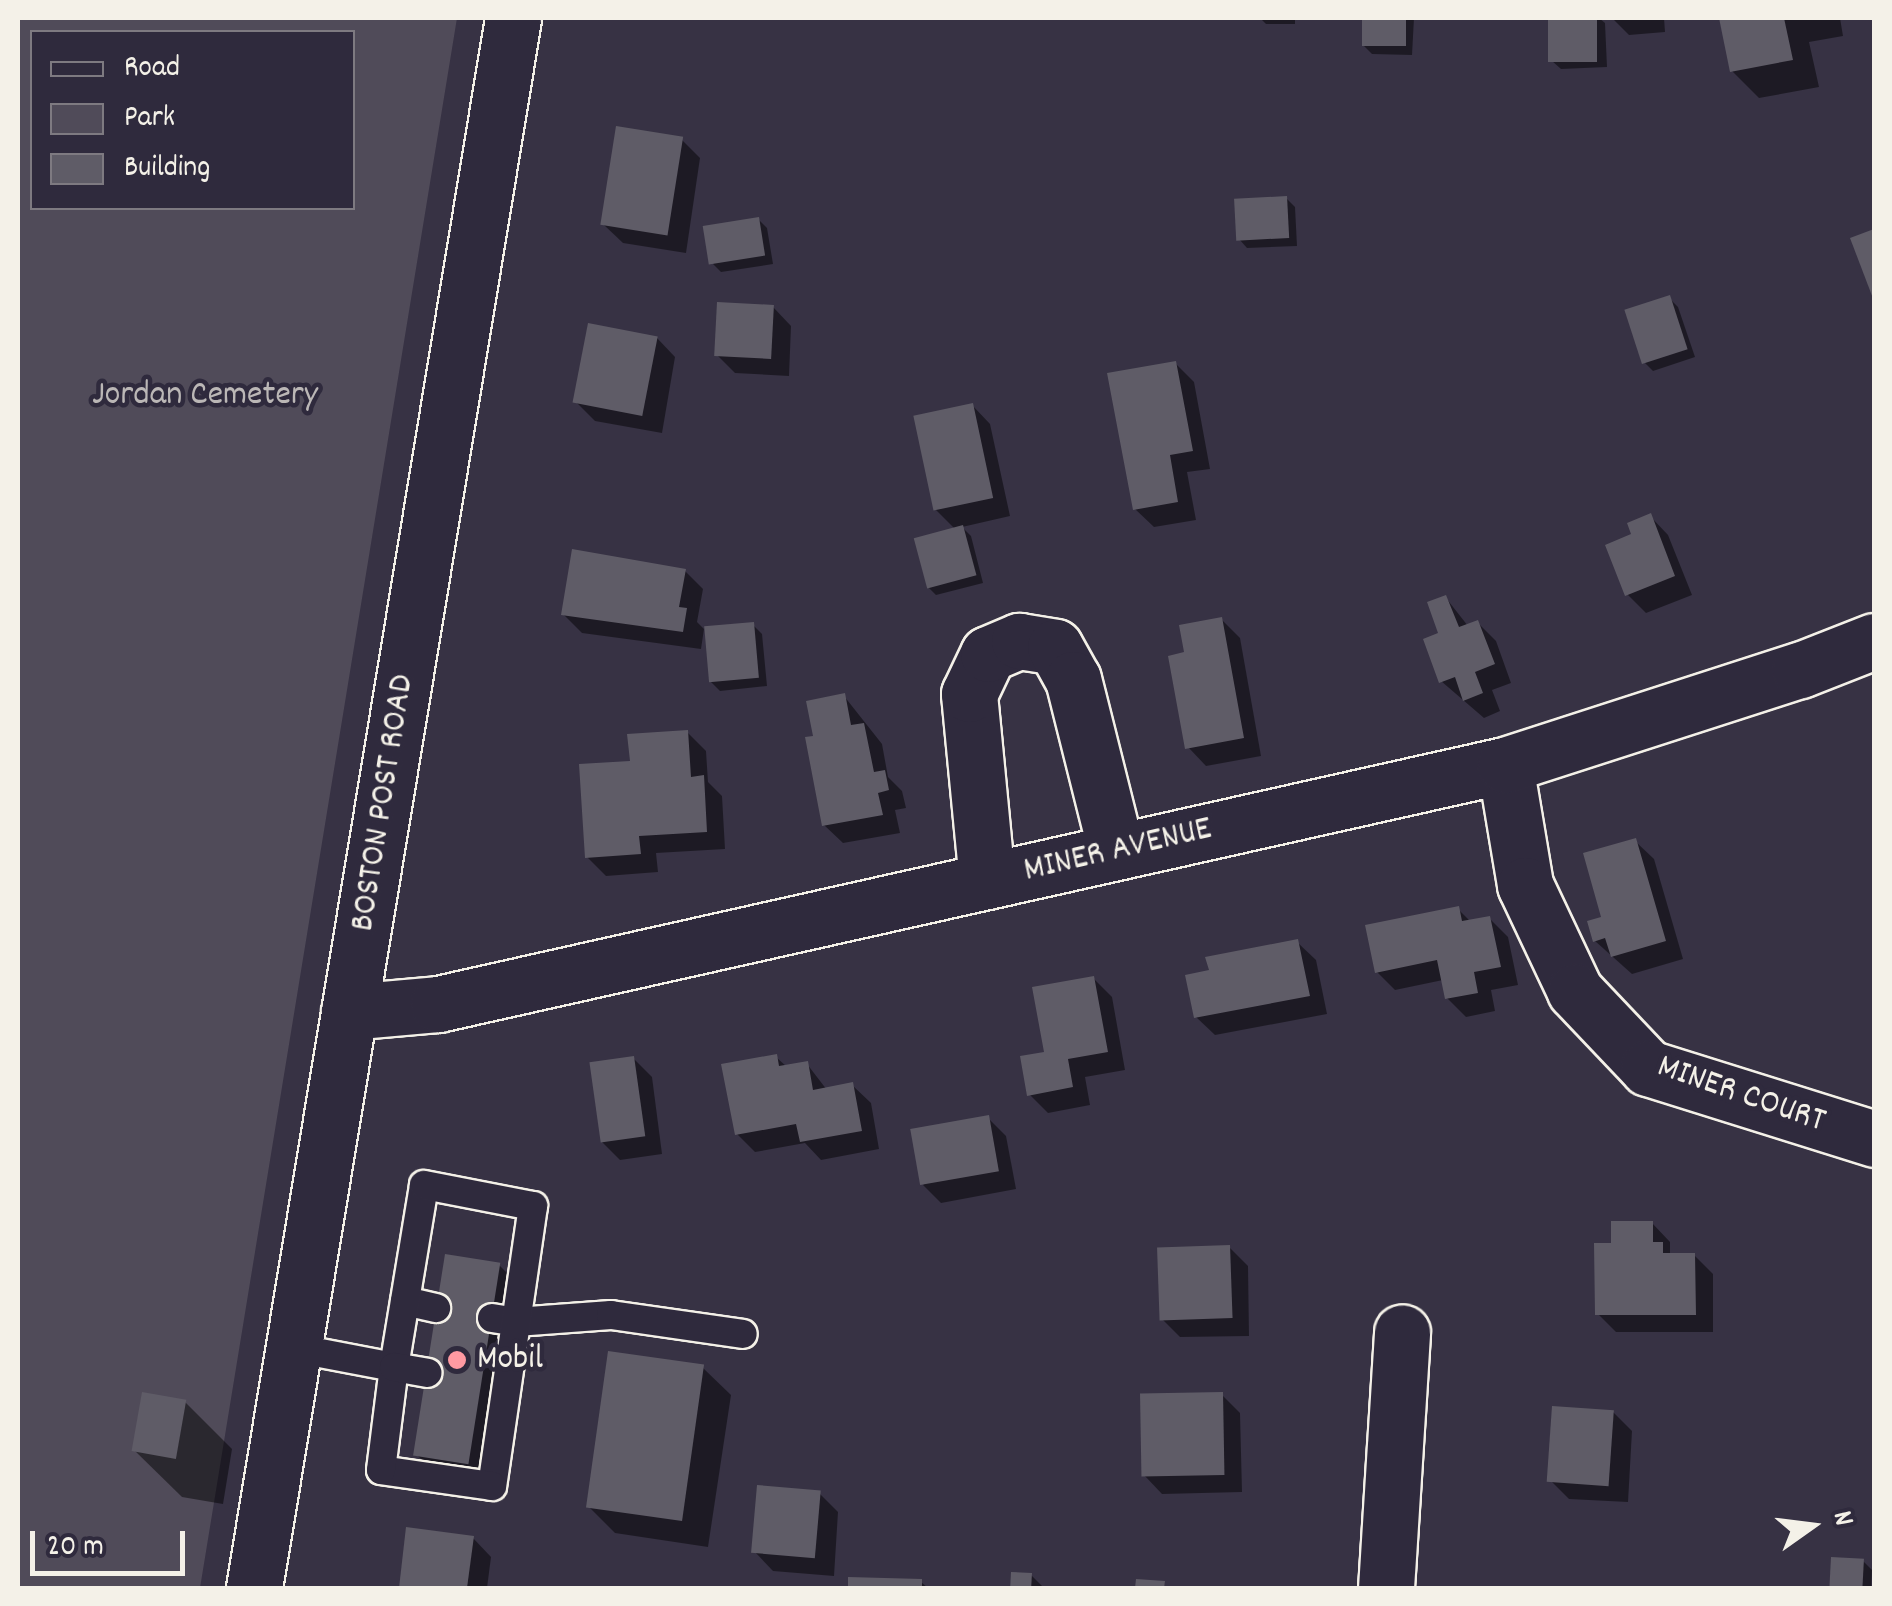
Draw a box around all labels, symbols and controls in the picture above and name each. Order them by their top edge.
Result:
legend [30,30,355,210]
text: Road [124,48,180,91]
text: Park [124,98,175,141]
text: Building [124,148,210,191]
park label: Jordan Cemetery [92,375,318,417]
street label: BOSTON POST ROAD [343,672,425,934]
street label: MINER AVENUE [1020,809,1216,893]
street label: MINER COURT [1651,1047,1831,1143]
place label: Mobil [477,1339,543,1381]
marker: Mobil [446,1349,468,1371]
north arrow [1762,1476,1862,1576]
text: N [1820,1507,1862,1530]
scale bar [35,1511,190,1573]
text: 20 m [47,1527,104,1570]

